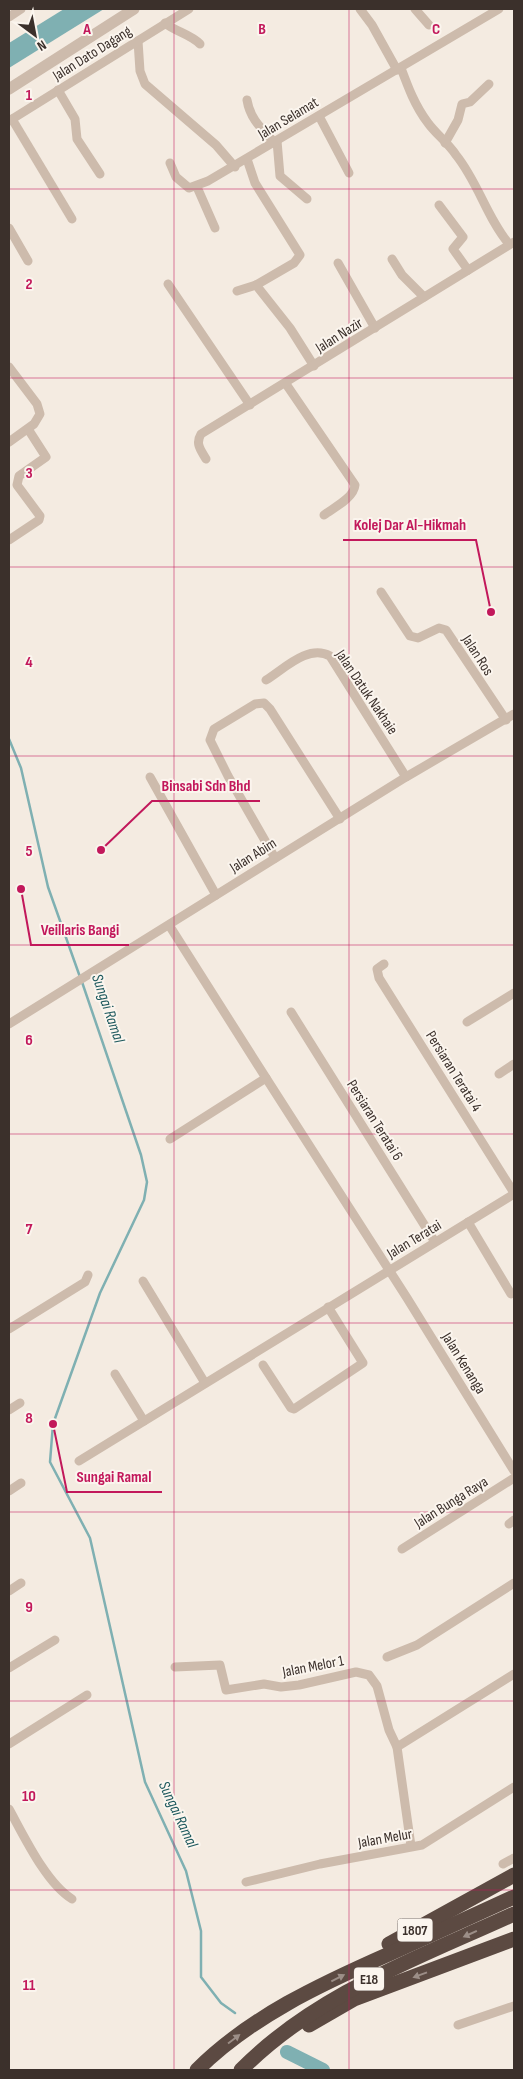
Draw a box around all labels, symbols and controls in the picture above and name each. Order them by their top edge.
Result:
north arrow [10,10,60,60]
text: A [82,20,91,39]
text: B [258,20,266,39]
text: C [432,20,440,39]
street label: Jalan Dato Dagang [48,22,135,86]
text: N [34,36,49,55]
text: 1 [26,86,33,105]
street label: Jalan Selamat [254,93,322,144]
text: 2 [25,275,33,294]
street label: Jalan Nazir [311,313,367,358]
text: 3 [25,464,33,483]
callout: Kolej Dar Al-Hikmah [343,509,476,540]
text: Kolej Dar Al-Hikmah [354,516,466,535]
street label: Jalan Ros [457,631,498,679]
street label: Jalan Datuk Nakhaie [331,645,402,738]
text: 4 [25,653,33,672]
callout: Binsabi Sdn Bhd [152,770,260,801]
text: Binsabi Sdn Bhd [162,777,250,796]
street label: Jalan Abim [226,834,280,878]
text: 5 [25,842,33,861]
callout: Veillaris Bangi [31,914,129,945]
text: Veillaris Bangi [41,921,119,940]
water label: Sungai Ramal [87,972,129,1046]
street label: Persiaran Teratai 4 [421,1027,486,1115]
text: 6 [25,1031,33,1050]
street label: Persiaran Teratai 6 [342,1076,407,1164]
street label: Jalan Teratai [383,1216,445,1264]
text: 7 [26,1220,33,1239]
street label: Jalan Kenanga [437,1328,490,1398]
text: 8 [25,1409,33,1428]
callout: Sungai Ramal [67,1461,162,1492]
text: Sungai Ramal [77,1468,151,1487]
street label: Jalan Bunga Raya [410,1472,492,1533]
text: 9 [25,1598,33,1617]
street label: Jalan Melor 1 [280,1651,346,1682]
water label: Sungai Ramal [154,1778,202,1852]
text: 10 [22,1787,36,1806]
street label: Jalan Melur [356,1824,414,1853]
road number: 1807 [398,1918,432,1942]
one-way arrow [463,1931,477,1939]
road number: E18 [354,1968,384,1990]
one-way arrow [412,1972,427,1979]
one-way arrow [331,1973,345,1981]
text: 11 [23,1976,36,1995]
one-way arrow [227,2033,240,2044]

